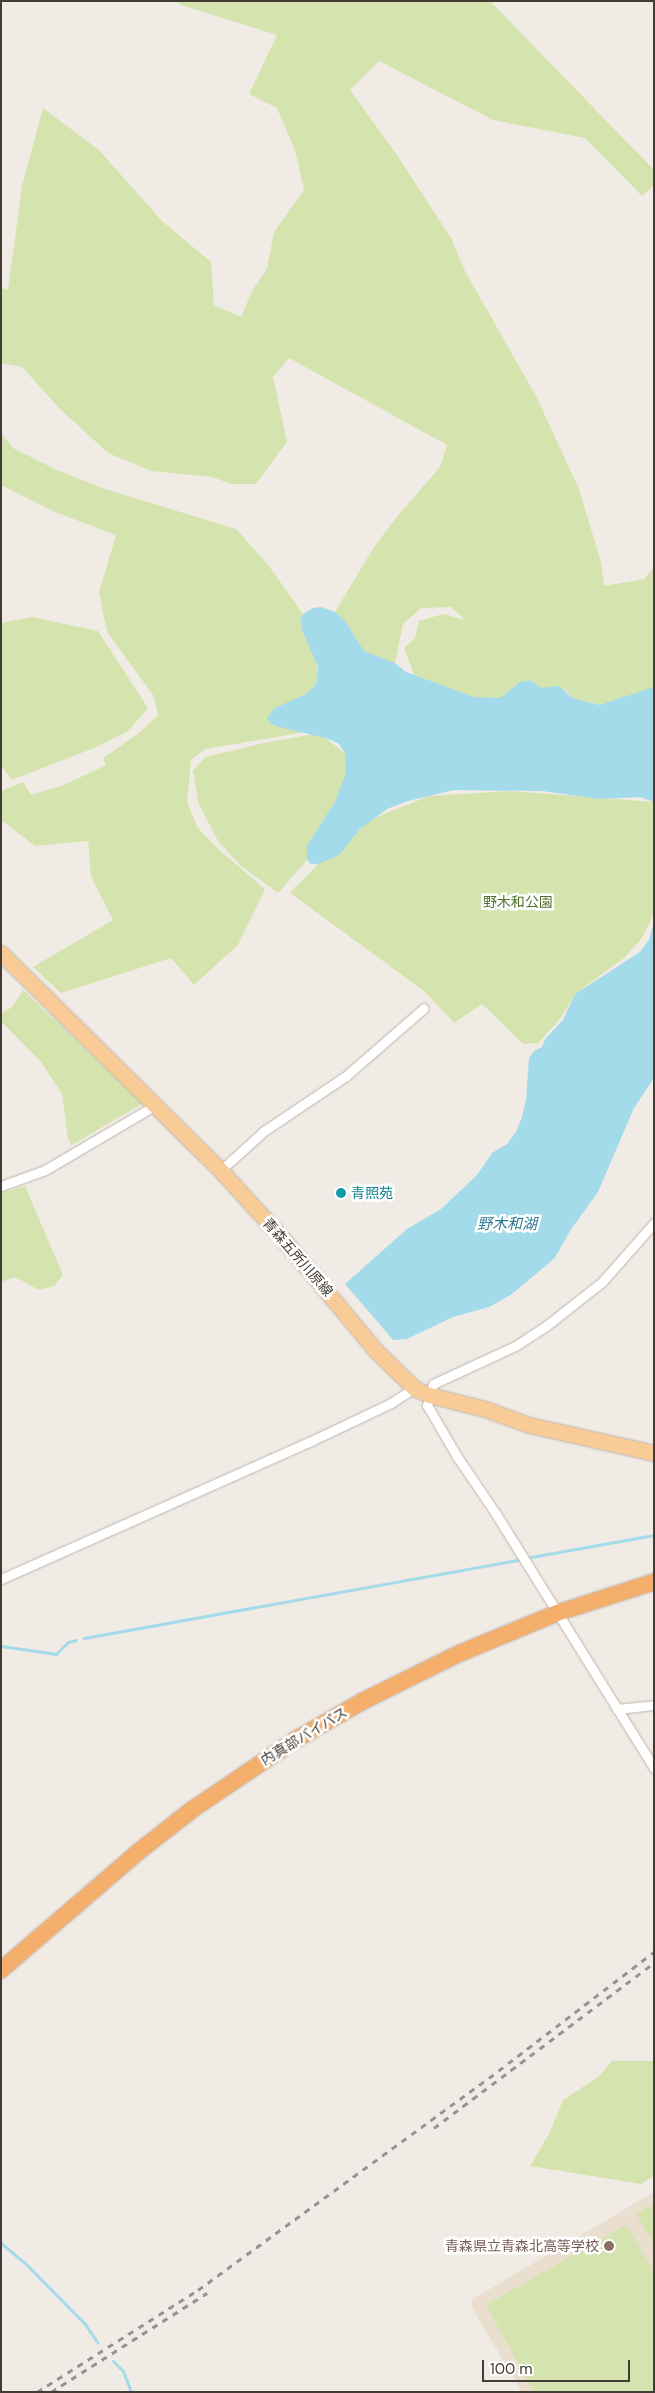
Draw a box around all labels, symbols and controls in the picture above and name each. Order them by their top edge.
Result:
park label: 野木和公園 [483,894,553,910]
place label: 青照苑 [351,1185,393,1201]
marker: 青照苑 [335,1187,347,1199]
street label: 青森五所川原線 [260,1215,336,1299]
water label: 野木和湖 [477,1216,537,1234]
street label: 内真部バイパス [258,1704,350,1768]
place label: 青森県立青森北高等学校 [445,2238,599,2254]
marker: 青森県立青森北高等学校 [603,2240,615,2252]
scale bar [485,2350,632,2382]
text: 100 m [490,2359,533,2379]

